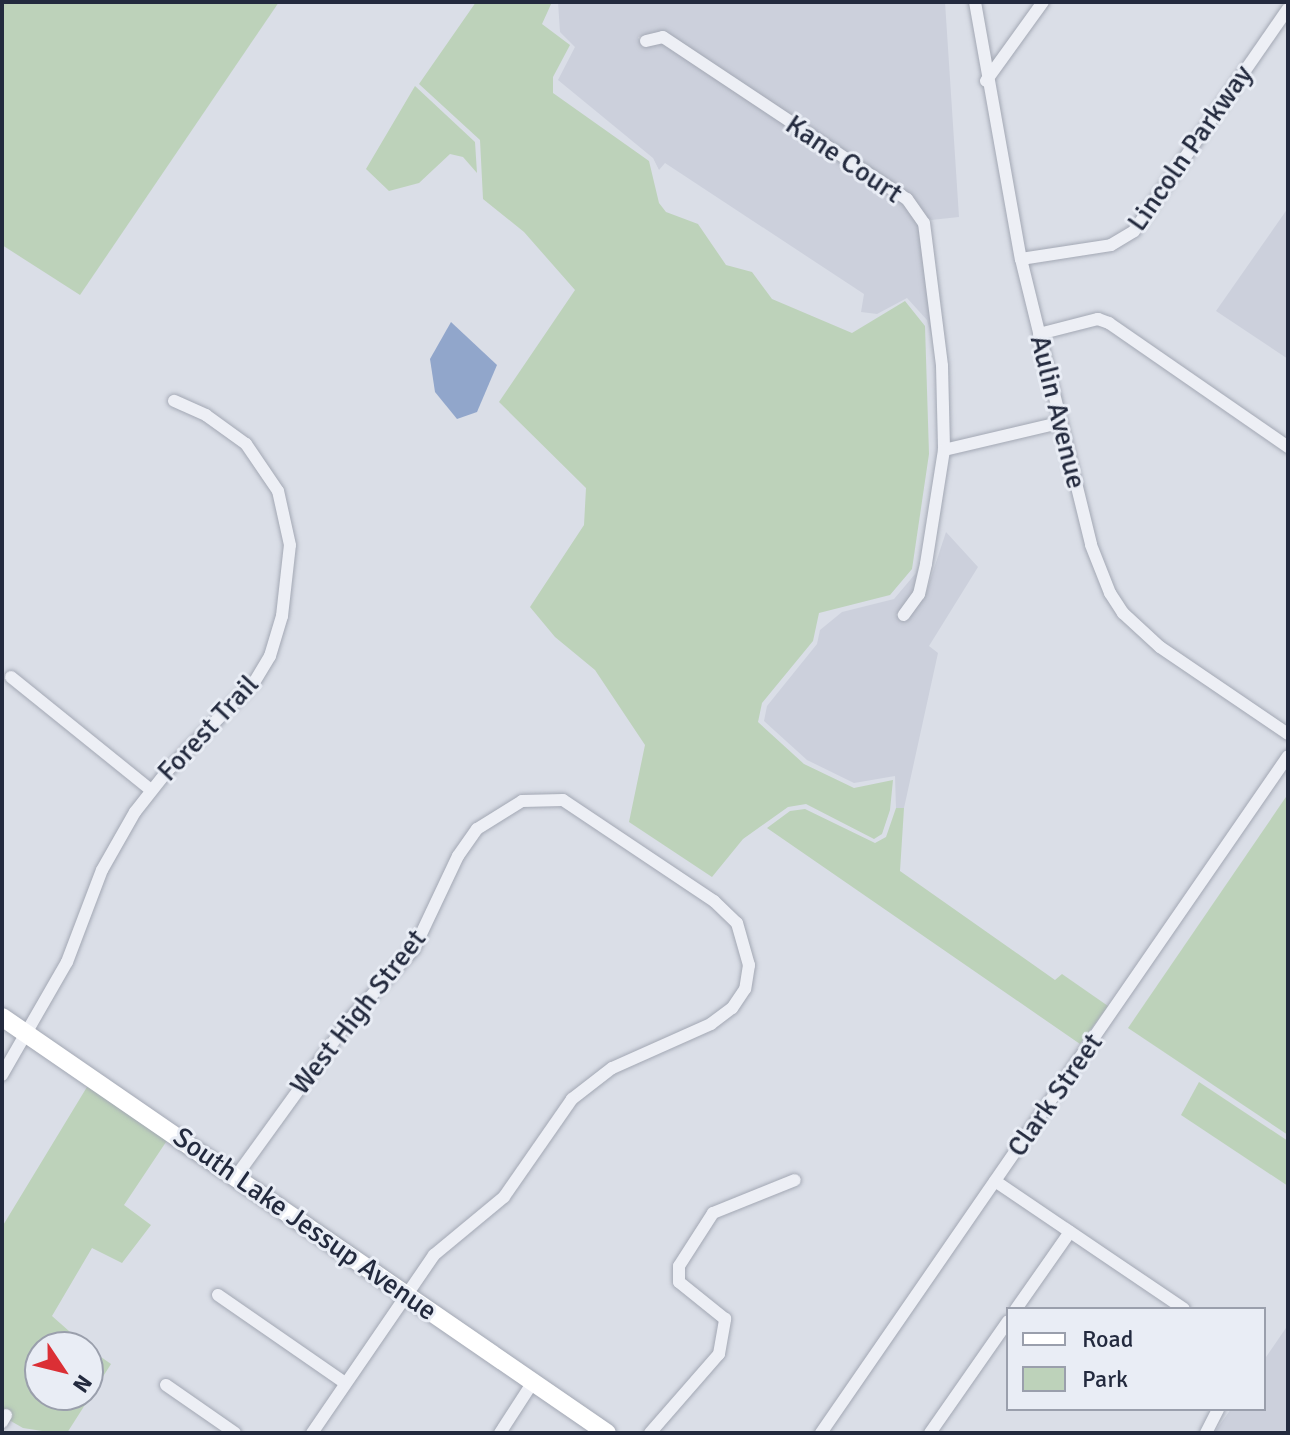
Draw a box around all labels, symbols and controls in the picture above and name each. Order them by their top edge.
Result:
street label: Lincoln Parkway [1120,59,1260,237]
street label: Kane Court [779,108,909,210]
street label: Aulin Avenue [1023,332,1093,492]
street label: Forest Trail [150,668,266,788]
street label: West High Street [283,923,433,1101]
street label: Clark Street [1000,1027,1110,1163]
street label: South Lake Jessup Avenue [167,1120,443,1328]
legend [1006,1307,1266,1411]
text: Road [1082,1324,1133,1354]
north arrow [24,1331,104,1411]
text: Park [1082,1364,1128,1394]
text: N [67,1370,98,1398]

